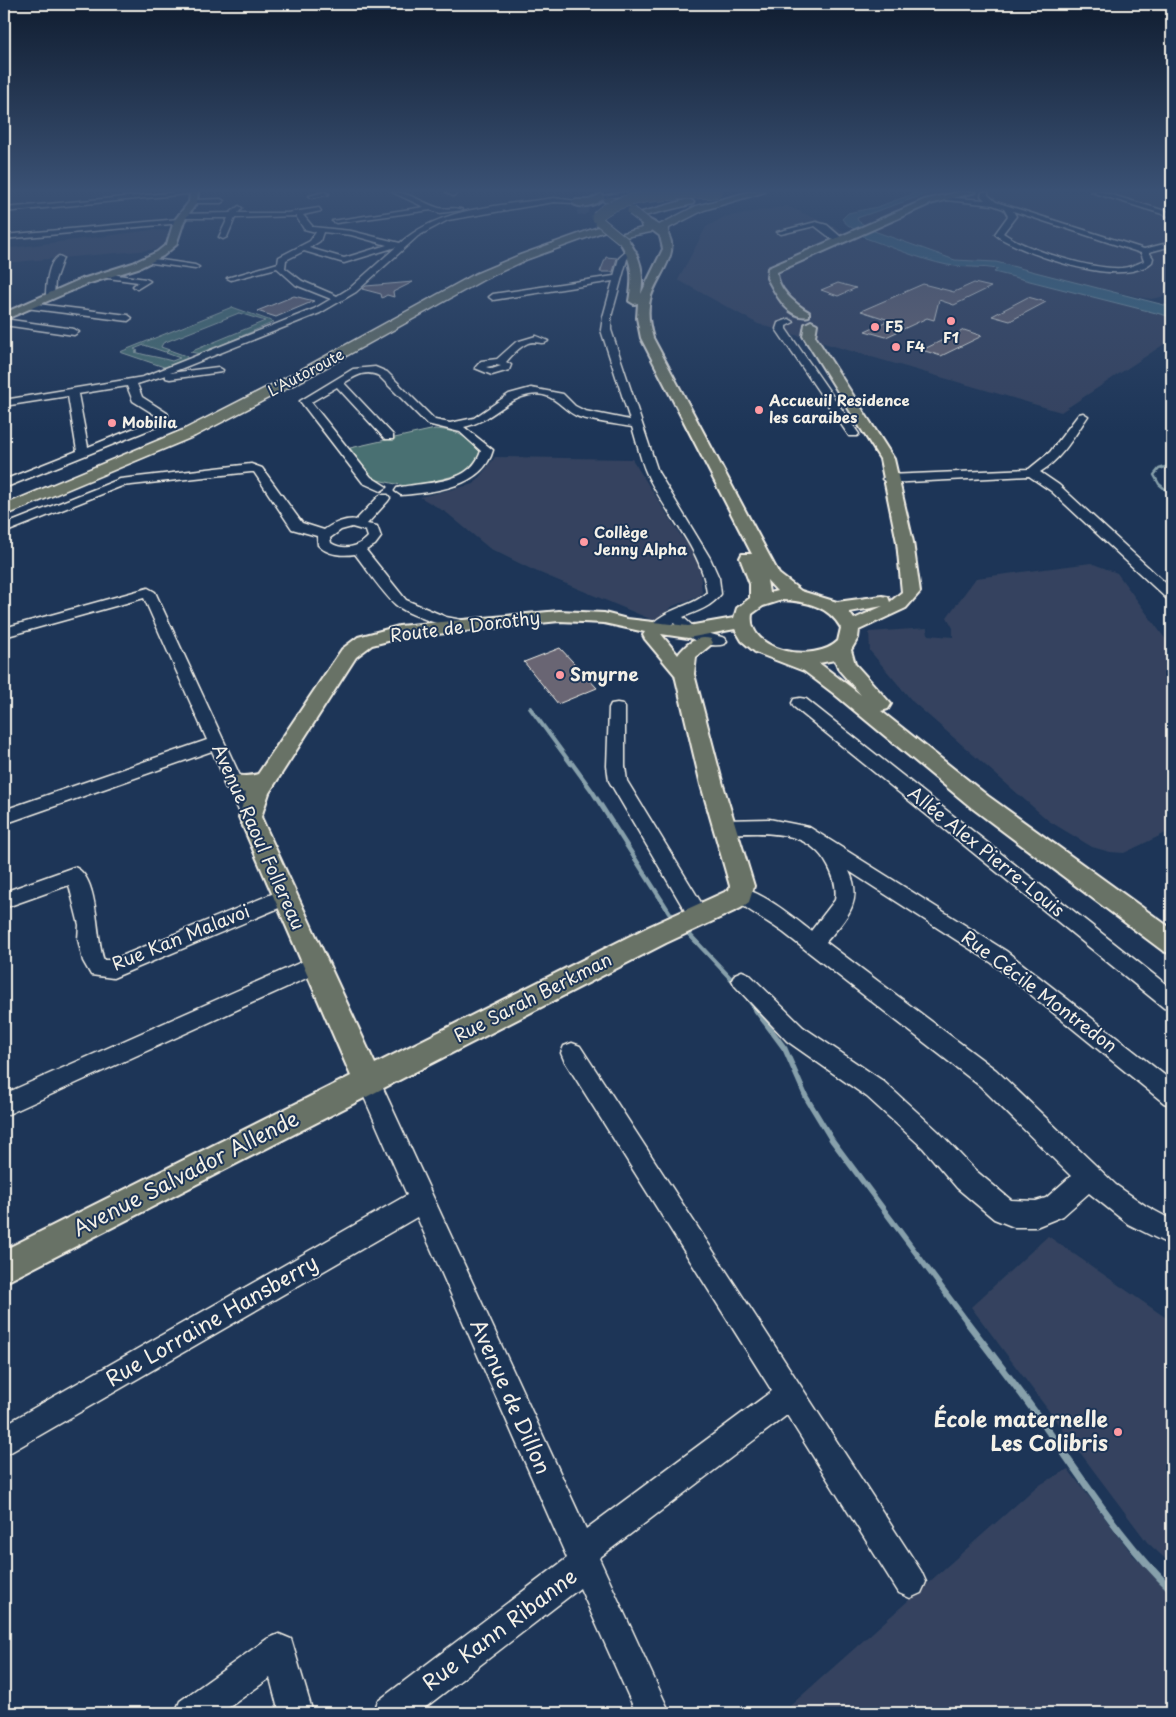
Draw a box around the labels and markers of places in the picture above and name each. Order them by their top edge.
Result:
place label: F5 [885,314,904,337]
marker: F1 [945,315,957,327]
marker: F5 [869,321,881,333]
place label: F1 [943,325,959,348]
place label: F4 [906,334,925,357]
marker: F4 [890,341,902,353]
place label: Accueuil Residence les caraibes [768,388,910,428]
marker: Accueuil Residence les caraibes [753,404,765,416]
place label: Mobilia [122,410,178,433]
marker: Mobilia [106,417,118,429]
place label: Collège Jenny Alpha [594,520,688,560]
marker: Collège Jenny Alpha [578,536,590,548]
place label: Smyrne [570,660,639,687]
marker: Smyrne [554,669,566,681]
place label: École maternelle Les Colibris [933,1402,1108,1458]
marker: École maternelle Les Colibris [1112,1426,1124,1438]

